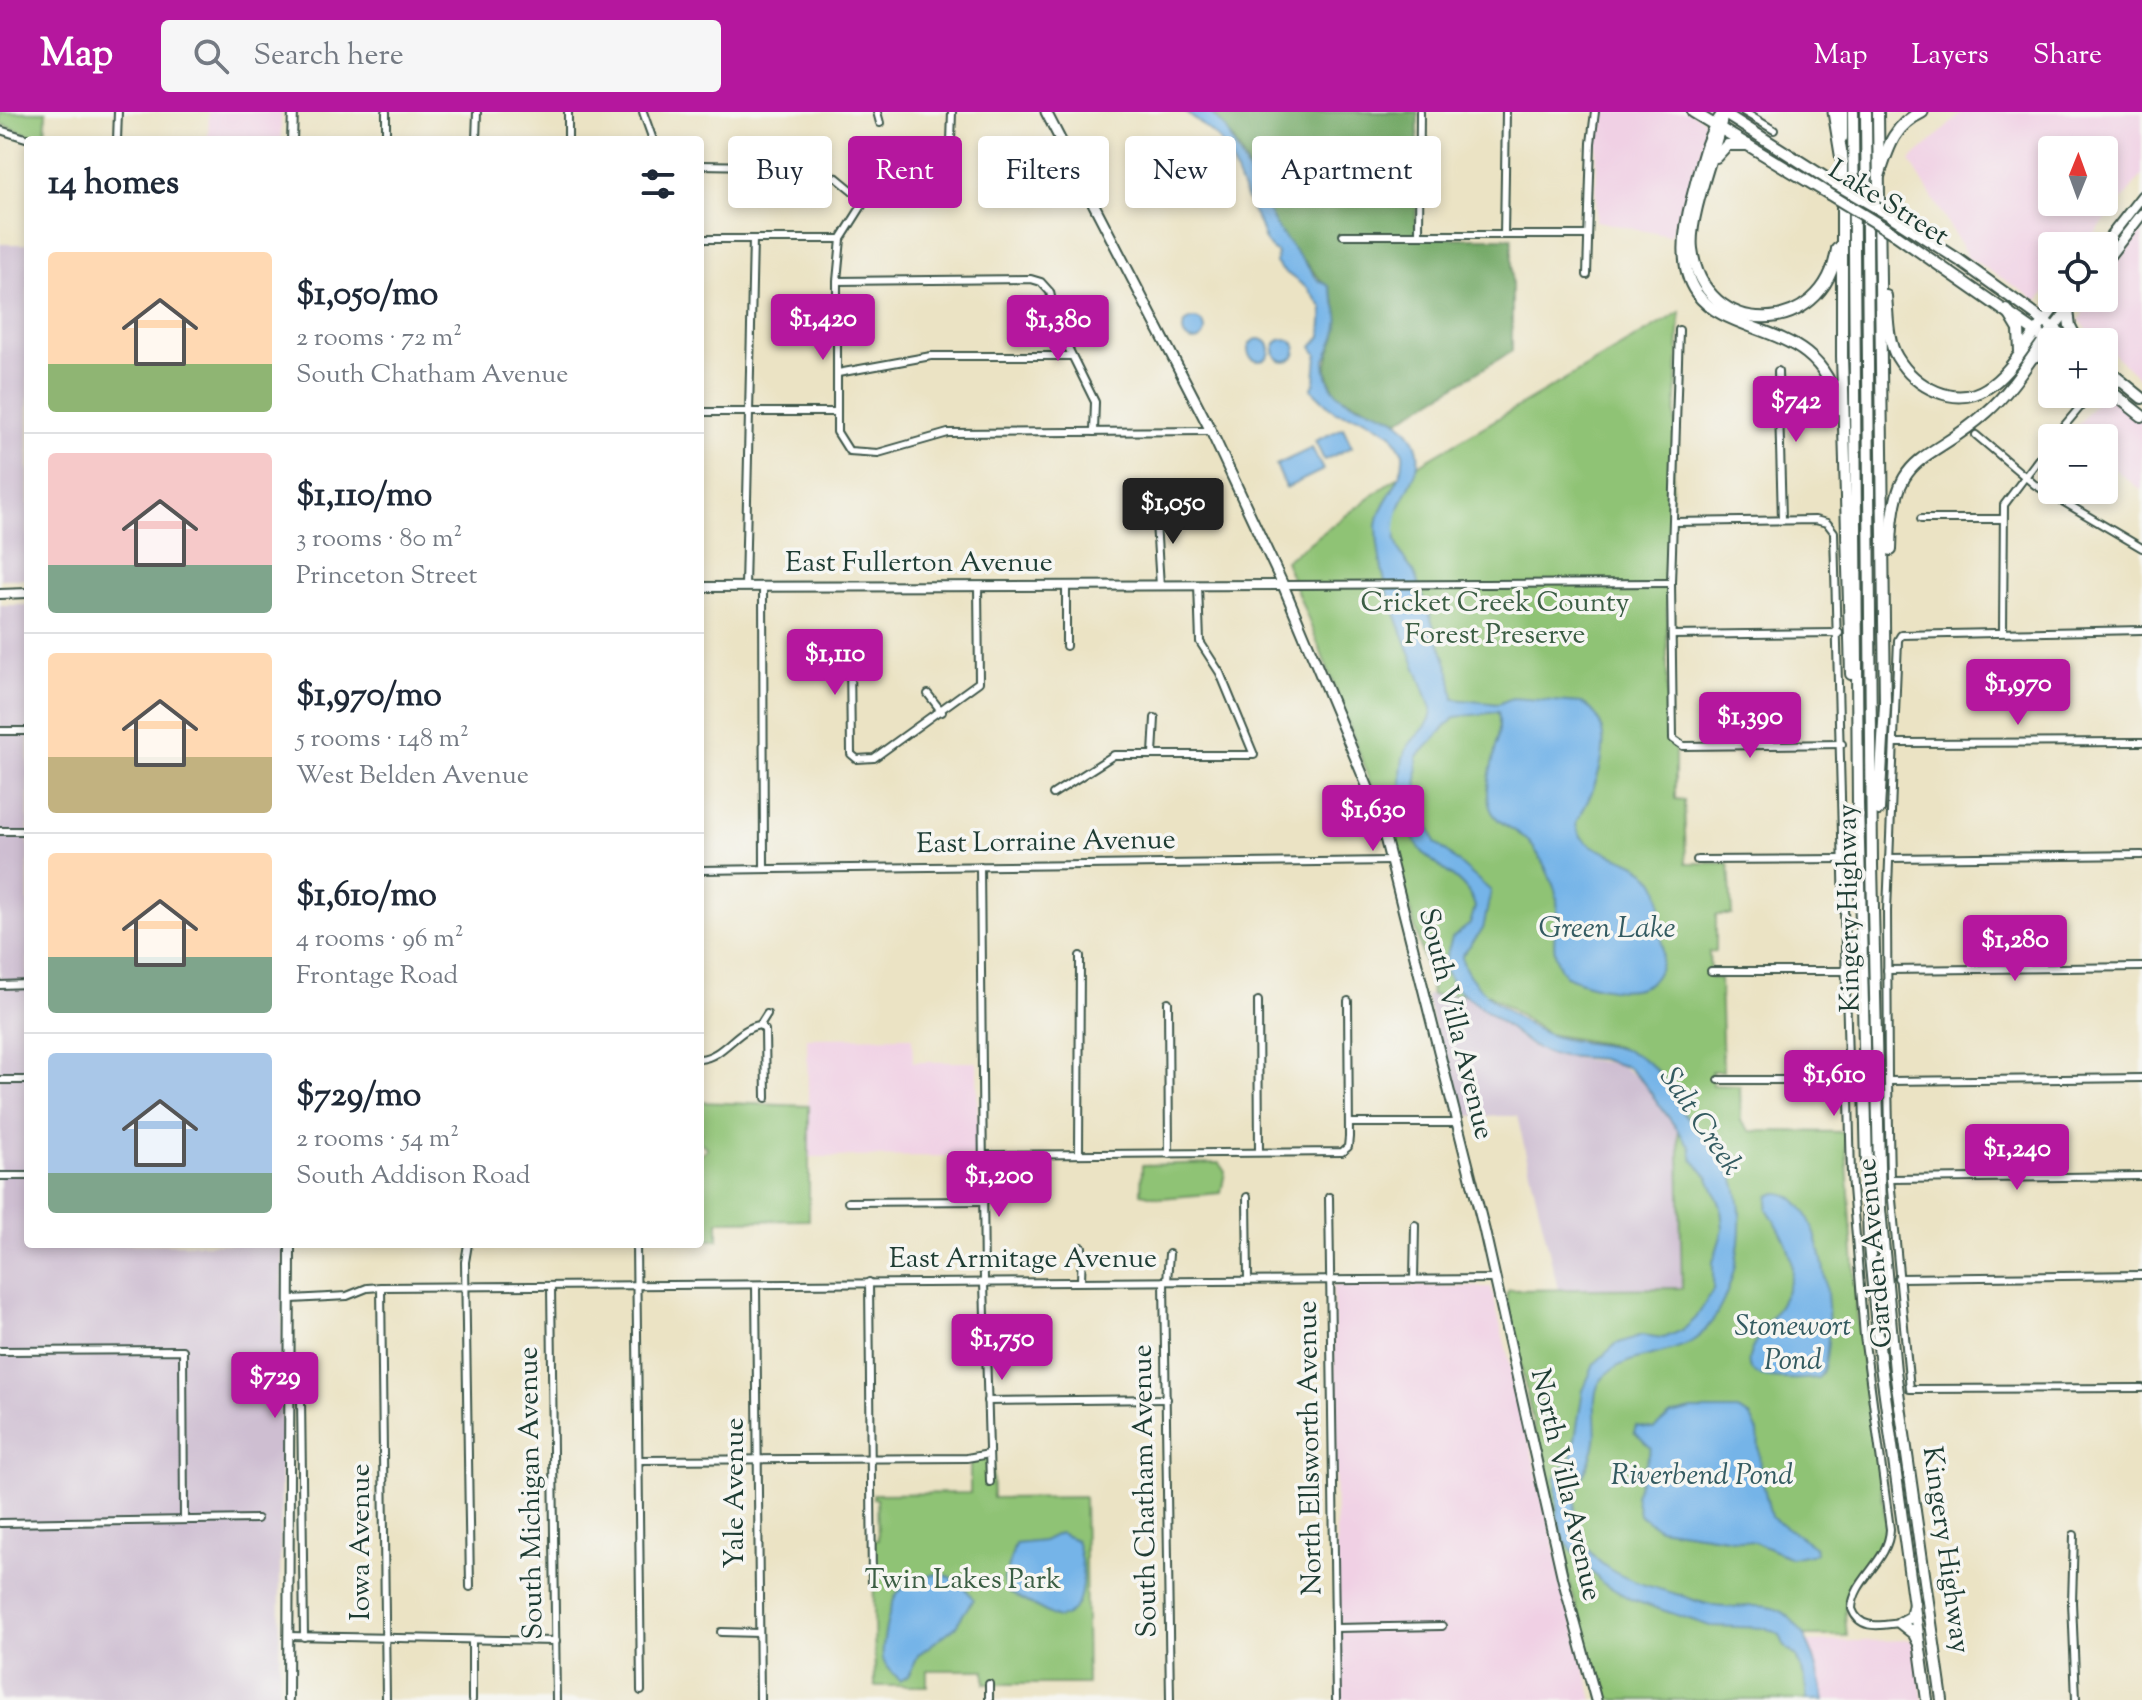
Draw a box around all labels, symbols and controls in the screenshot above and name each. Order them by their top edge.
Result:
search box [161,20,721,92]
text: Map [40,29,113,83]
icon: search [189,34,233,78]
text: Search here [253,35,404,78]
text: Map [1814,36,1867,76]
text: Layers [1911,36,1989,76]
text: Share [2033,36,2102,76]
chip: Buy [728,136,832,208]
chip: Rent [848,136,962,208]
chip: Filters [978,136,1109,208]
chip: New [1125,136,1236,208]
chip: Apartment [1252,136,1441,208]
north arrow [2038,136,2118,216]
map controls [2038,136,2118,504]
street label: Lake Street [1820,151,1957,257]
text: 14 homes [48,160,179,209]
icon: filters [636,162,680,206]
button: locate [2038,232,2118,312]
text: $1,050/mo [296,271,438,320]
icon: home [112,284,208,380]
pin: $1,420 [758,294,888,362]
pin: $1,380 [993,295,1123,363]
text: $1,420 [789,301,857,338]
text: $1,380 [1025,302,1091,339]
text: 2 rooms · 72 m² [296,320,462,357]
button: + [2038,328,2118,408]
text: South Chatham Avenue [296,357,568,394]
pin: $742 [1749,376,1843,444]
text: $742 [1771,383,1821,420]
button: − [2038,424,2118,504]
text: $1,110/mo [296,472,432,521]
pin: $1,050 [1108,478,1238,546]
icon: home [112,485,208,581]
text: $1,050 [1141,485,1205,522]
text: 3 rooms · 80 m² [296,521,462,558]
street label: East Fullerton Avenue [785,544,1053,584]
text: Princeton Street [296,558,477,595]
park label: Cricket Creek County Forest Preserve [1360,584,1630,656]
pin: $1,110 [770,629,900,697]
text: $1,110 [805,636,865,673]
pin: $1,970 [1953,659,2083,727]
text: $1,970 [1984,666,2052,703]
text: $1,970/mo [296,672,442,721]
icon: home [112,685,208,781]
pin: $1,390 [1685,692,1815,760]
text: $1,390 [1717,699,1783,736]
text: 5 rooms · 148 m² [296,721,469,758]
text: West Belden Avenue [296,758,529,795]
pin: $1,630 [1308,785,1438,853]
text: $1,630 [1340,792,1406,829]
street label: Kingery Highway [1828,803,1872,1013]
street label: East Lorraine Avenue [916,821,1176,865]
text: $1,610/mo [296,872,437,921]
icon: home [112,885,208,981]
street label: South Villa Avenue [1407,904,1503,1144]
water label: Green Lake [1538,908,1676,951]
pin: $1,280 [1950,915,2080,983]
text: 4 rooms · 96 m² [296,921,464,958]
text: $1,280 [1981,922,2049,959]
text: Frontage Road [296,958,458,995]
pin: $1,610 [1769,1050,1899,1118]
text: $1,610 [1802,1057,1866,1094]
water label: Salt Creek [1648,1059,1752,1185]
text: $729/mo [296,1072,421,1121]
icon: home [112,1085,208,1181]
text: 2 rooms · 54 m² [296,1121,459,1158]
pin: $1,240 [1952,1124,2082,1192]
text: $1,240 [1983,1131,2051,1168]
pin: $1,200 [934,1151,1064,1219]
street label: Garden Avenue [1848,1156,1904,1350]
text: South Addison Road [296,1158,531,1195]
text: $1,200 [965,1158,1033,1195]
street label: East Armitage Avenue [889,1240,1157,1280]
street label: North Ellsworth Avenue [1288,1300,1334,1596]
water label: Stonewort Pond [1735,1306,1851,1383]
pin: $1,750 [937,1314,1067,1382]
text: $1,750 [970,1321,1034,1358]
street label: South Chatham Avenue [1123,1344,1169,1638]
street label: South Michigan Avenue [509,1346,555,1640]
pin: $729 [228,1352,322,1420]
text: $729 [249,1359,301,1396]
street label: North Villa Avenue [1519,1365,1611,1605]
street label: Yale Avenue [716,1417,756,1569]
street label: Kingery Highway [1911,1444,1979,1656]
water label: Riverbend Pond [1611,1455,1793,1498]
street label: Iowa Avenue [342,1463,382,1621]
park label: Twin Lakes Park [865,1561,1061,1601]

